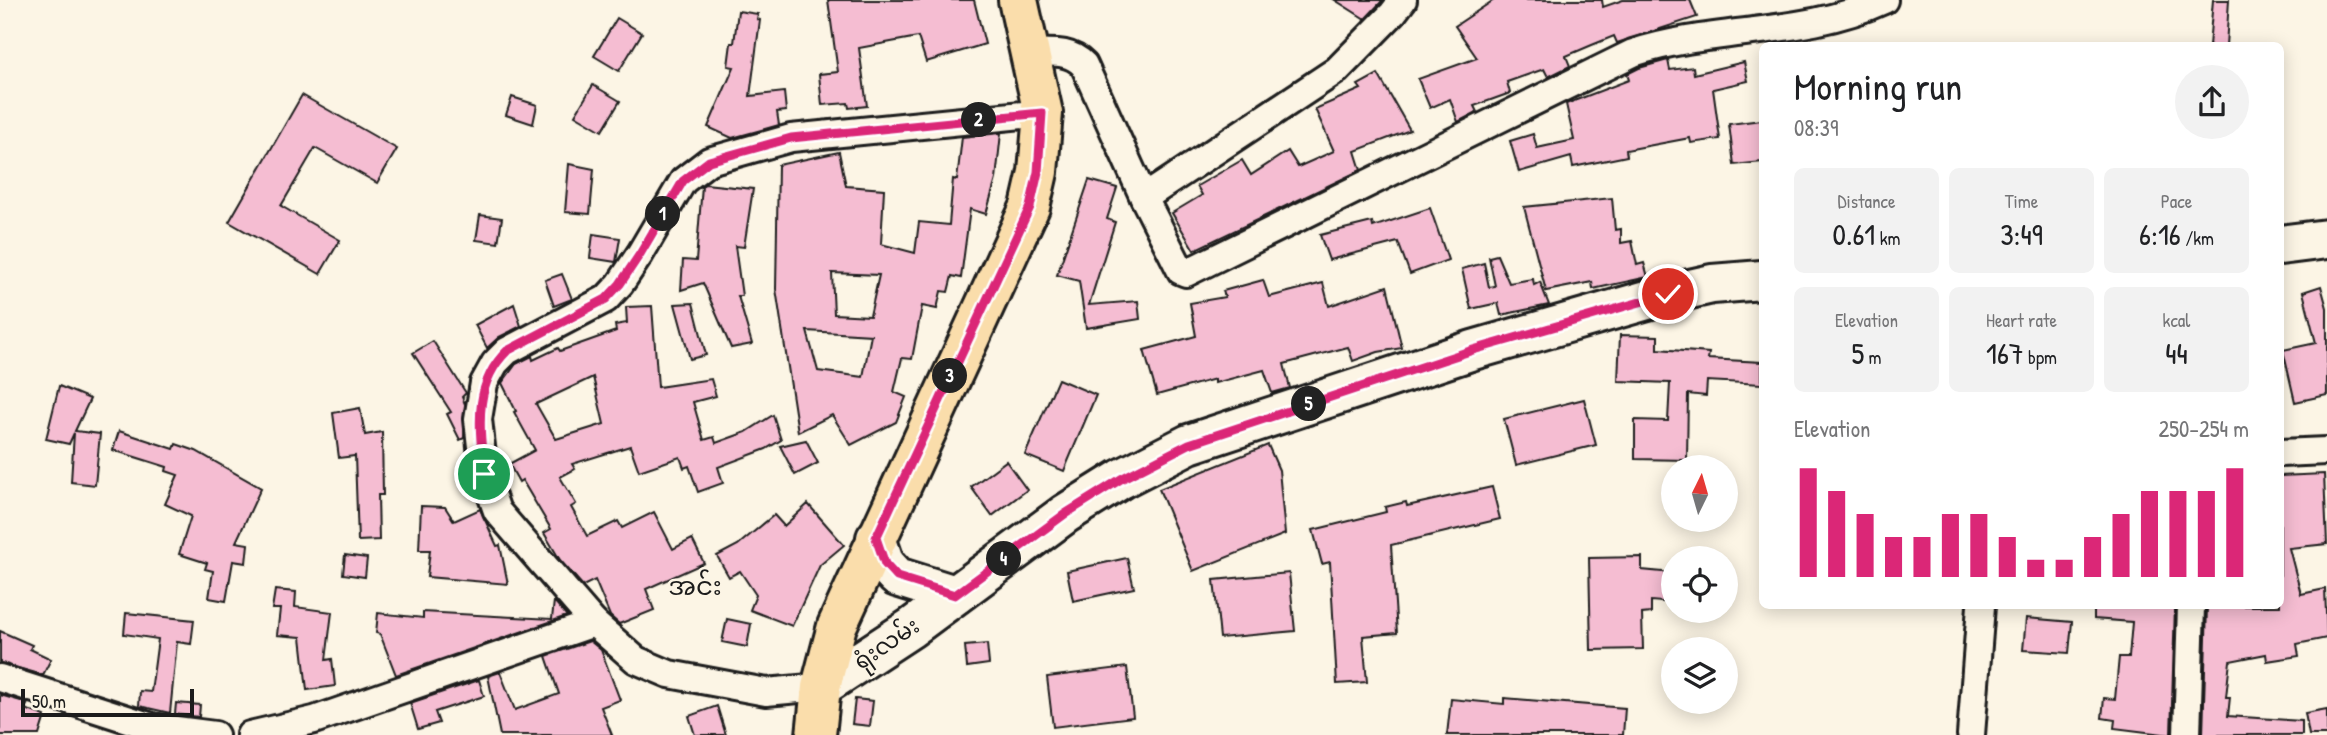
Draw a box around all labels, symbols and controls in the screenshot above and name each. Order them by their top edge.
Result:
text: Morning run [1794,60,1962,112]
button: share [2175,65,2249,139]
pin: 2 [962,102,996,138]
text: 2 [974,106,983,132]
text: 08:39 [1794,112,1838,143]
text: Distance [1837,188,1896,214]
text: Time [2005,188,2038,214]
text: Pace [2161,188,2192,214]
pin: 1 [646,196,680,232]
text: 1 [659,200,666,226]
text: 0.61 [1833,214,1875,254]
text: 3:49 [2000,214,2043,254]
text: 6:16 [2139,214,2181,254]
text: km [1875,225,1900,251]
text: /km [2181,225,2214,251]
pin [1638,264,1698,324]
icon: check [1649,275,1687,313]
text: Elevation [1835,307,1898,333]
text: Heart rate [1986,307,2057,333]
text: kcal [2163,307,2190,333]
text: 5 [1852,333,1864,373]
text: 167 [1986,333,2024,373]
text: 44 [2165,333,2188,373]
text: m [1864,344,1882,370]
text: bpm [2024,344,2057,370]
pin: 3 [932,358,968,394]
text: 3 [945,362,954,388]
pin: 5 [1292,386,1326,422]
text: 5 [1304,390,1313,416]
text: Elevation [1794,413,1870,444]
text: 250–254 m [2158,413,2249,444]
pin [454,444,514,504]
icon: arrive [465,455,503,493]
north arrow [1661,455,1738,532]
map controls [1661,455,1738,714]
pin: 4 [986,542,1021,576]
text: 4 [1000,545,1007,571]
button: locate [1661,546,1738,623]
district label: အင်း [668,568,722,603]
street label: ရုံးလမ်း [847,610,927,680]
button: layers [1661,637,1738,714]
scale bar [21,686,194,718]
text: 50 m [32,688,66,714]

